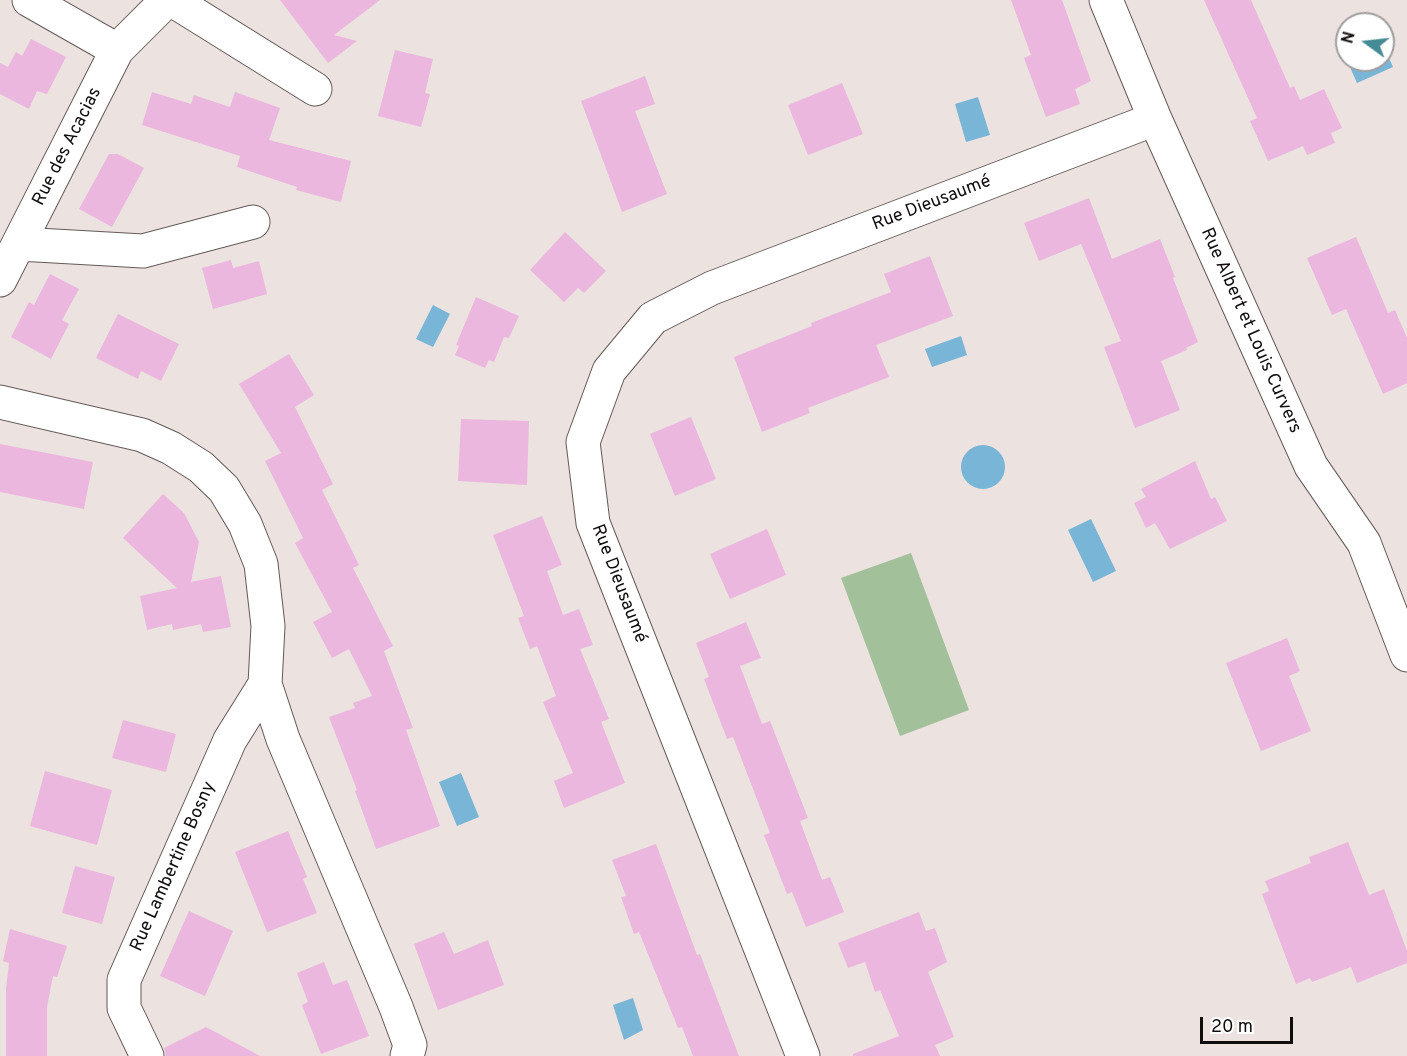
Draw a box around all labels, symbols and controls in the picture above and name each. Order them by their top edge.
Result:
north arrow [1335,12,1395,72]
text: N [1338,30,1361,46]
street label: Rue des Acacias [29,84,107,210]
street label: Rue Dieusaumé [870,171,994,237]
street label: Rue Albert et Louis Curvers [1195,225,1305,437]
street label: Rue Dieusaumé [585,522,651,646]
street label: Rue Lambertine Bosny [127,779,221,955]
scale bar [1203,1005,1296,1043]
text: 20 m [1211,1016,1253,1039]

